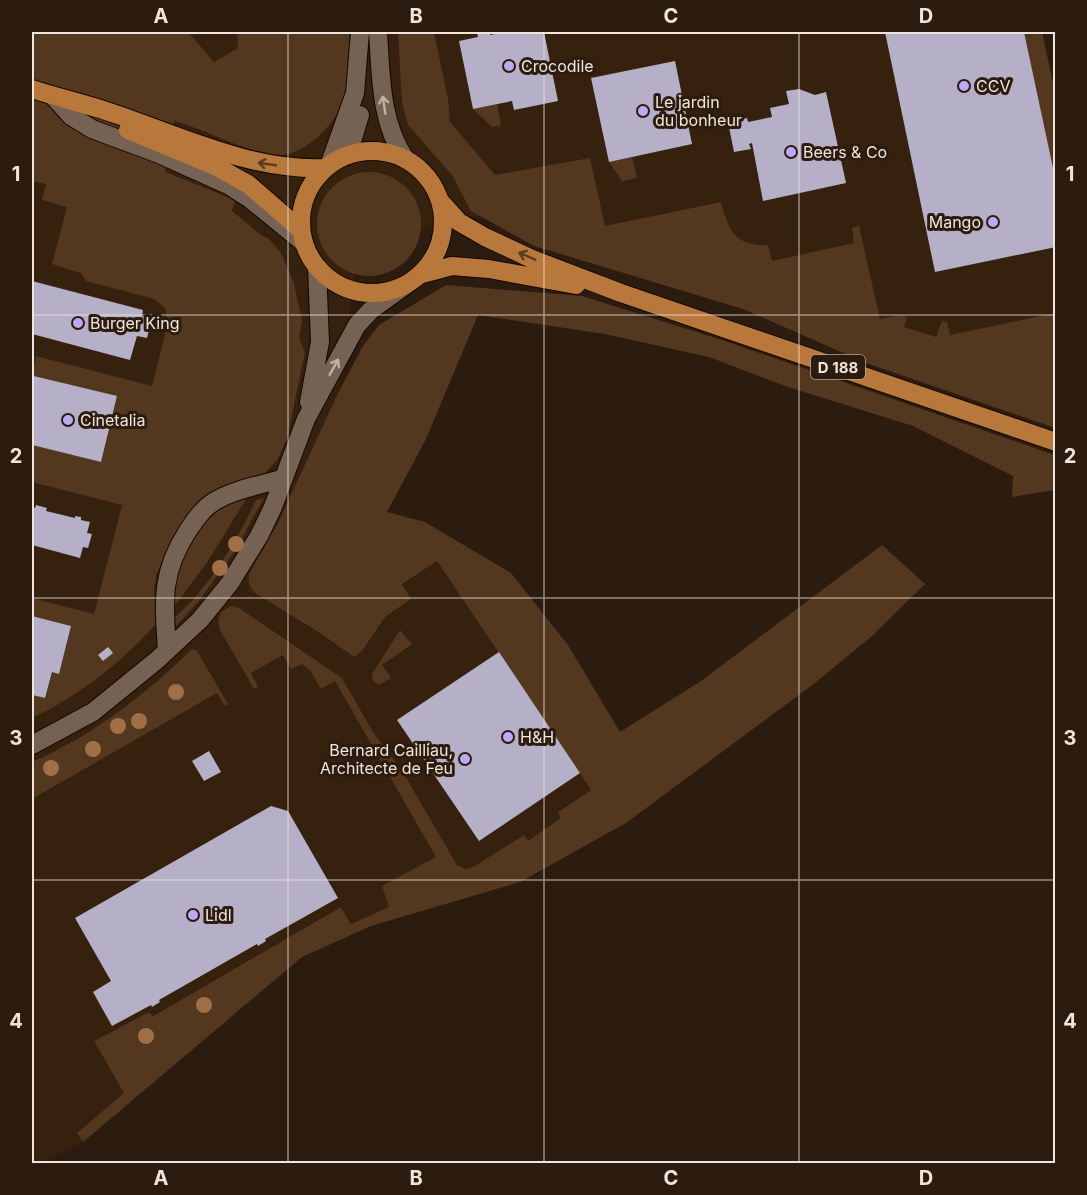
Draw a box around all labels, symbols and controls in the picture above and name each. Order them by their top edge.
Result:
text: A [154,4,169,28]
text: B [409,4,423,28]
text: C [664,4,678,28]
text: D [919,4,933,28]
place label: Crocodile [521,56,594,76]
marker: Crocodile [502,59,516,73]
place label: CCV [976,76,1010,96]
marker: CCV [957,79,971,93]
place label: Le jardin du bonheur [655,92,742,130]
one-way arrow [379,96,390,115]
marker: Le jardin du bonheur [636,104,650,118]
place label: Beers & Co [803,142,887,162]
marker: Beers & Co [784,145,798,159]
one-way arrow [258,158,278,169]
text: 1 [12,162,20,186]
text: 1 [1066,162,1074,186]
place label: Mango [929,212,981,232]
marker: Mango [986,215,1000,229]
one-way arrow [519,250,537,262]
place label: Burger King [90,313,180,333]
marker: Burger King [71,316,85,330]
road number: D 188 [811,355,865,379]
one-way arrow [328,359,340,376]
place label: Cinetalia [80,410,145,430]
marker: Cinetalia [61,413,75,427]
text: 2 [10,444,22,468]
text: 2 [1064,444,1076,468]
text: 3 [10,726,22,750]
text: 3 [1064,726,1076,750]
place label: H&H [520,727,554,747]
marker: H&H [501,730,515,744]
place label: Bernard Cailliau, Architecte de Feu [320,740,453,778]
marker: Bernard Cailliau, Architecte de Feu [458,752,472,766]
place label: Lidl [205,905,232,925]
marker: Lidl [186,908,200,922]
text: 4 [9,1009,23,1033]
text: 4 [1063,1009,1077,1033]
text: A [154,1166,169,1190]
text: B [409,1166,423,1190]
text: C [664,1166,678,1190]
text: D [919,1166,933,1190]

